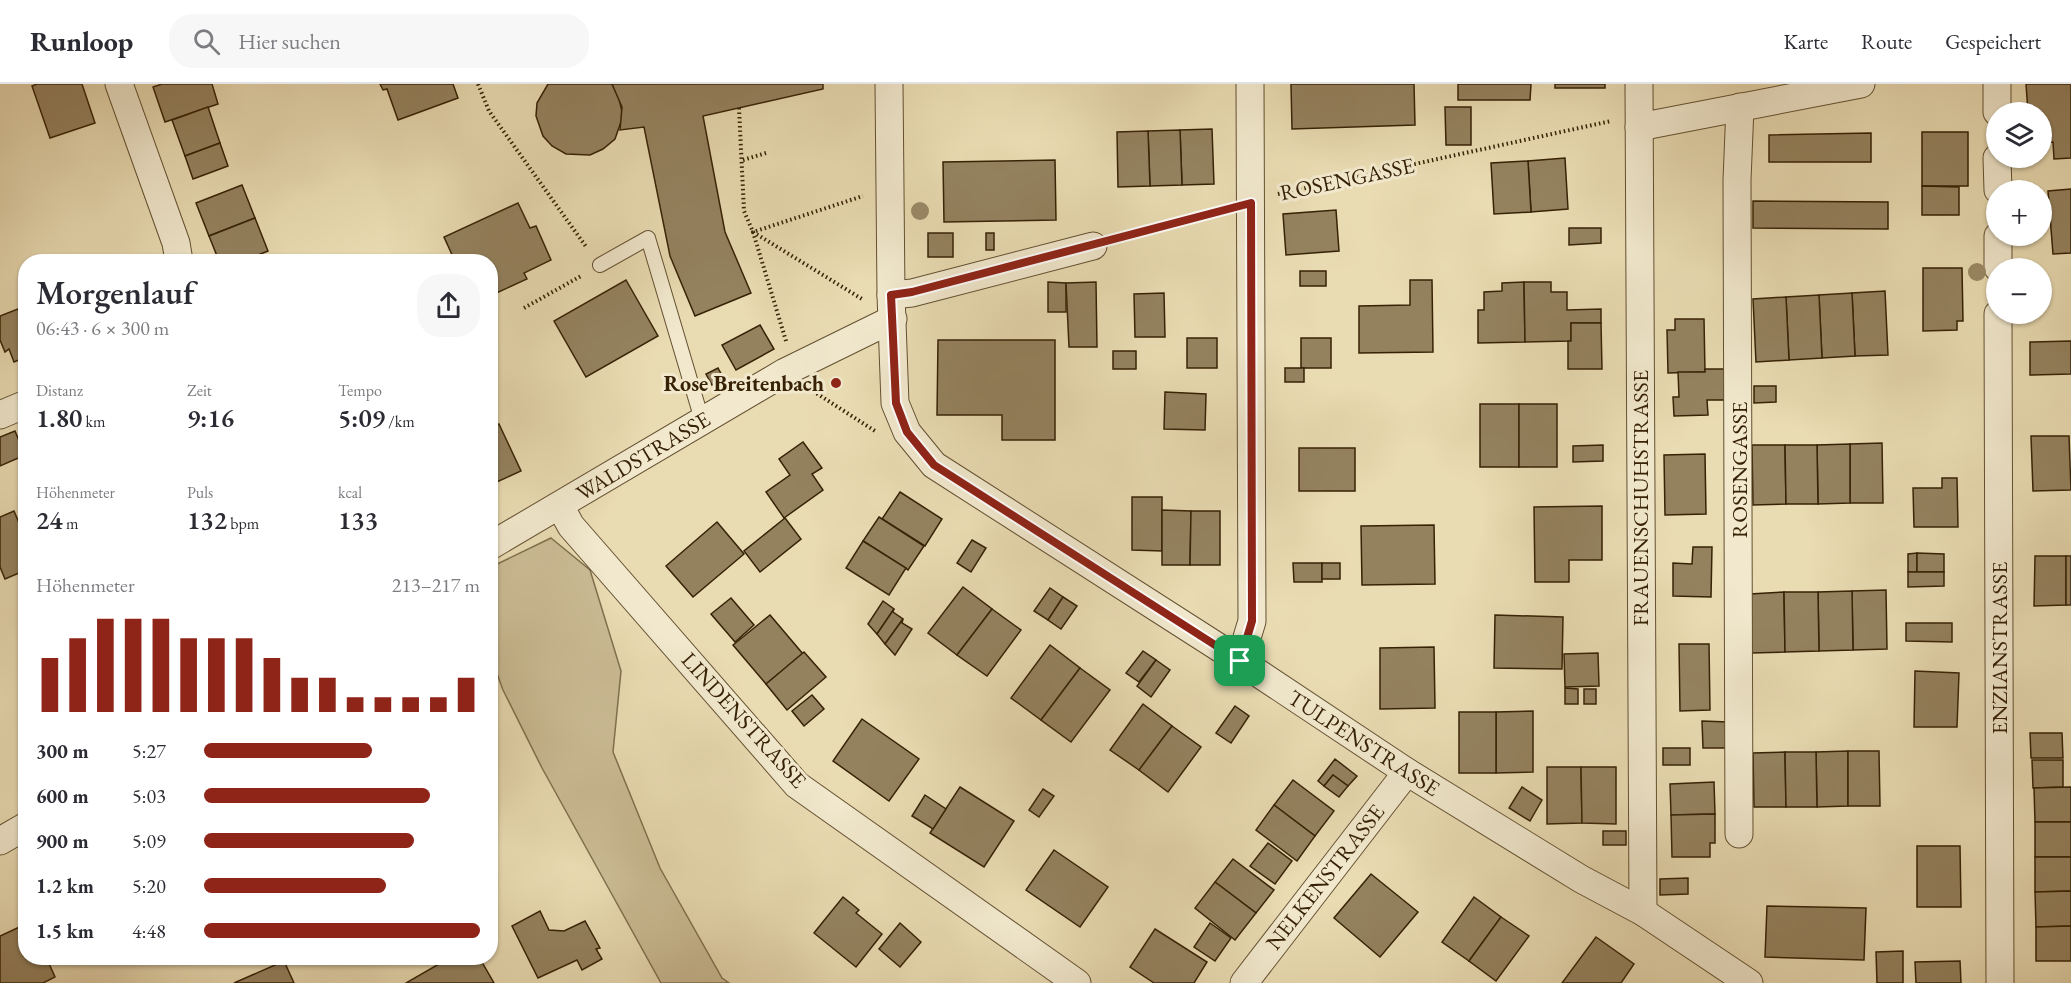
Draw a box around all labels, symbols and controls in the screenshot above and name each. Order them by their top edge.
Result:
search box [169,14,589,68]
text: Runloop [30,23,133,59]
icon: search [190,25,223,58]
text: Hier suchen [238,27,341,56]
text: Karte [1784,28,1828,55]
text: Route [1861,28,1912,55]
text: Gespeichert [1945,28,2041,55]
map controls [1986,102,2052,324]
button: layers [1986,102,2052,168]
street label: ROSENGASSE [1277,151,1417,207]
button: + [1986,180,2052,246]
button: − [1986,258,2052,324]
text: Morgenlauf [36,271,194,314]
button: share [417,274,480,337]
text: 06:43 · 6 × 300 m [36,315,169,341]
place label: Rose Breitenbach [663,369,824,398]
street label: FRAUENSCHUHSTRASSE [1626,370,1655,626]
marker: Rose Breitenbach [829,376,843,390]
text: Distanz [36,380,83,401]
text: Zeit [187,380,212,401]
text: Tempo [338,380,382,401]
text: 1.80 [36,401,82,435]
text: 9:16 [187,401,234,435]
text: 5:09 [338,401,385,435]
street label: ROSENGASSE [1725,402,1754,538]
street label: WALDSTRASSE [571,405,715,507]
text: km [82,411,105,432]
text: /km [385,411,415,432]
text: Höhenmeter [36,482,115,503]
text: Puls [187,482,213,503]
text: kcal [338,482,362,503]
text: 24 [36,503,63,537]
text: 132 [187,503,227,537]
text: 133 [338,503,378,537]
text: m [63,513,78,534]
text: bpm [227,513,259,534]
street label: ENZIANSTRASSE [1985,562,2014,734]
text: Höhenmeter [36,572,135,598]
text: 213–217 m [392,572,480,598]
pin [1214,635,1265,686]
icon: arrive [1223,644,1256,677]
street label: LINDENSTRASSE [675,646,813,794]
street label: TULPENSTRASSE [1283,683,1445,803]
text: 300 m [36,738,89,764]
text: 5:27 [132,738,166,764]
text: 600 m [36,783,89,809]
text: 5:03 [132,783,166,809]
street label: NELKENSTRASSE [1259,798,1391,956]
text: 900 m [36,828,89,854]
text: 5:09 [132,828,166,854]
text: 1.2 km [36,873,94,899]
text: 5:20 [132,873,166,899]
text: 1.5 km [36,918,94,944]
text: 4:48 [132,918,166,944]

